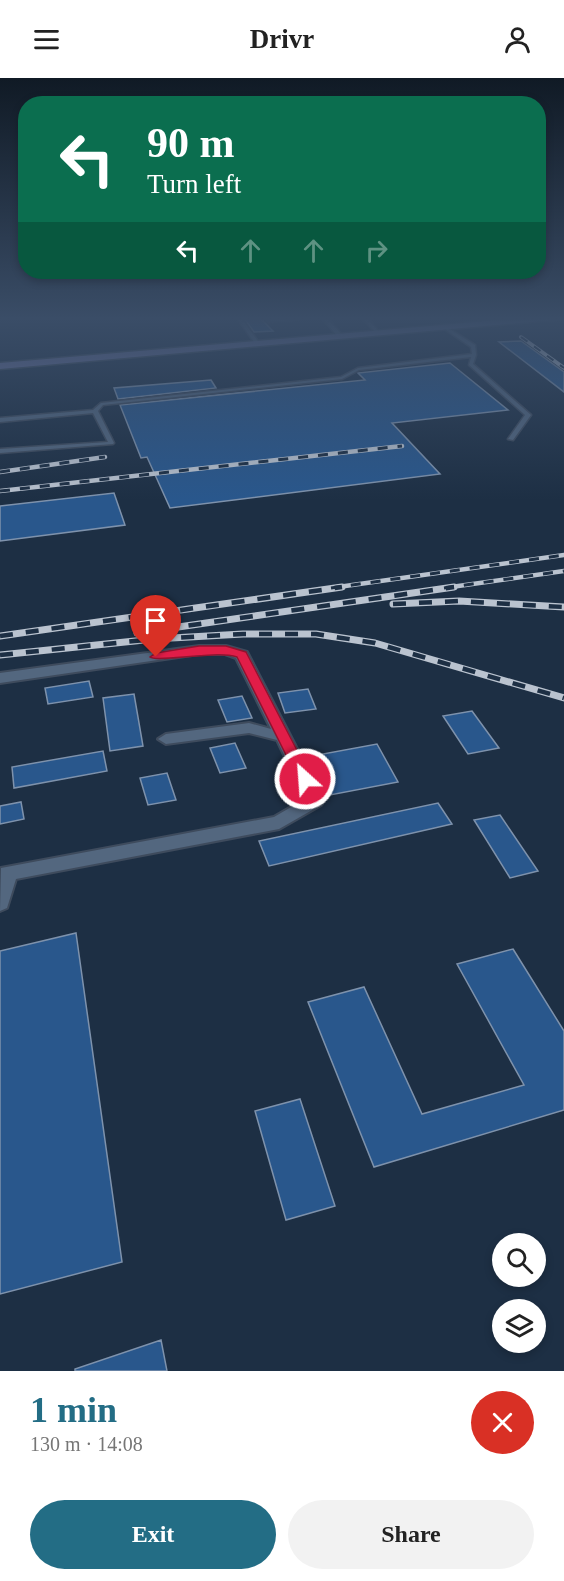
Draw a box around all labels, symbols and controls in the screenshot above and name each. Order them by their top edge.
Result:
icon: menu [30,23,63,56]
icon: person [501,23,534,56]
text: Drivr [250,24,314,54]
icon: left [48,120,126,198]
text: 90 m [147,120,235,166]
text: Turn left [147,169,241,199]
icon: left [171,234,204,267]
icon: ahead [234,234,267,267]
icon: ahead [297,234,330,267]
icon: right [360,234,393,267]
pin [130,595,181,657]
icon: arrive [139,604,172,637]
position arrow [273,747,337,811]
map controls [492,1233,546,1353]
button: search [492,1233,546,1287]
button: layers [492,1299,546,1353]
text: 1 min [30,1390,117,1430]
button: close [471,1391,534,1454]
text: 130 m · 14:08 [30,1433,143,1455]
button: Exit [30,1500,276,1569]
button: Share [288,1500,534,1569]

